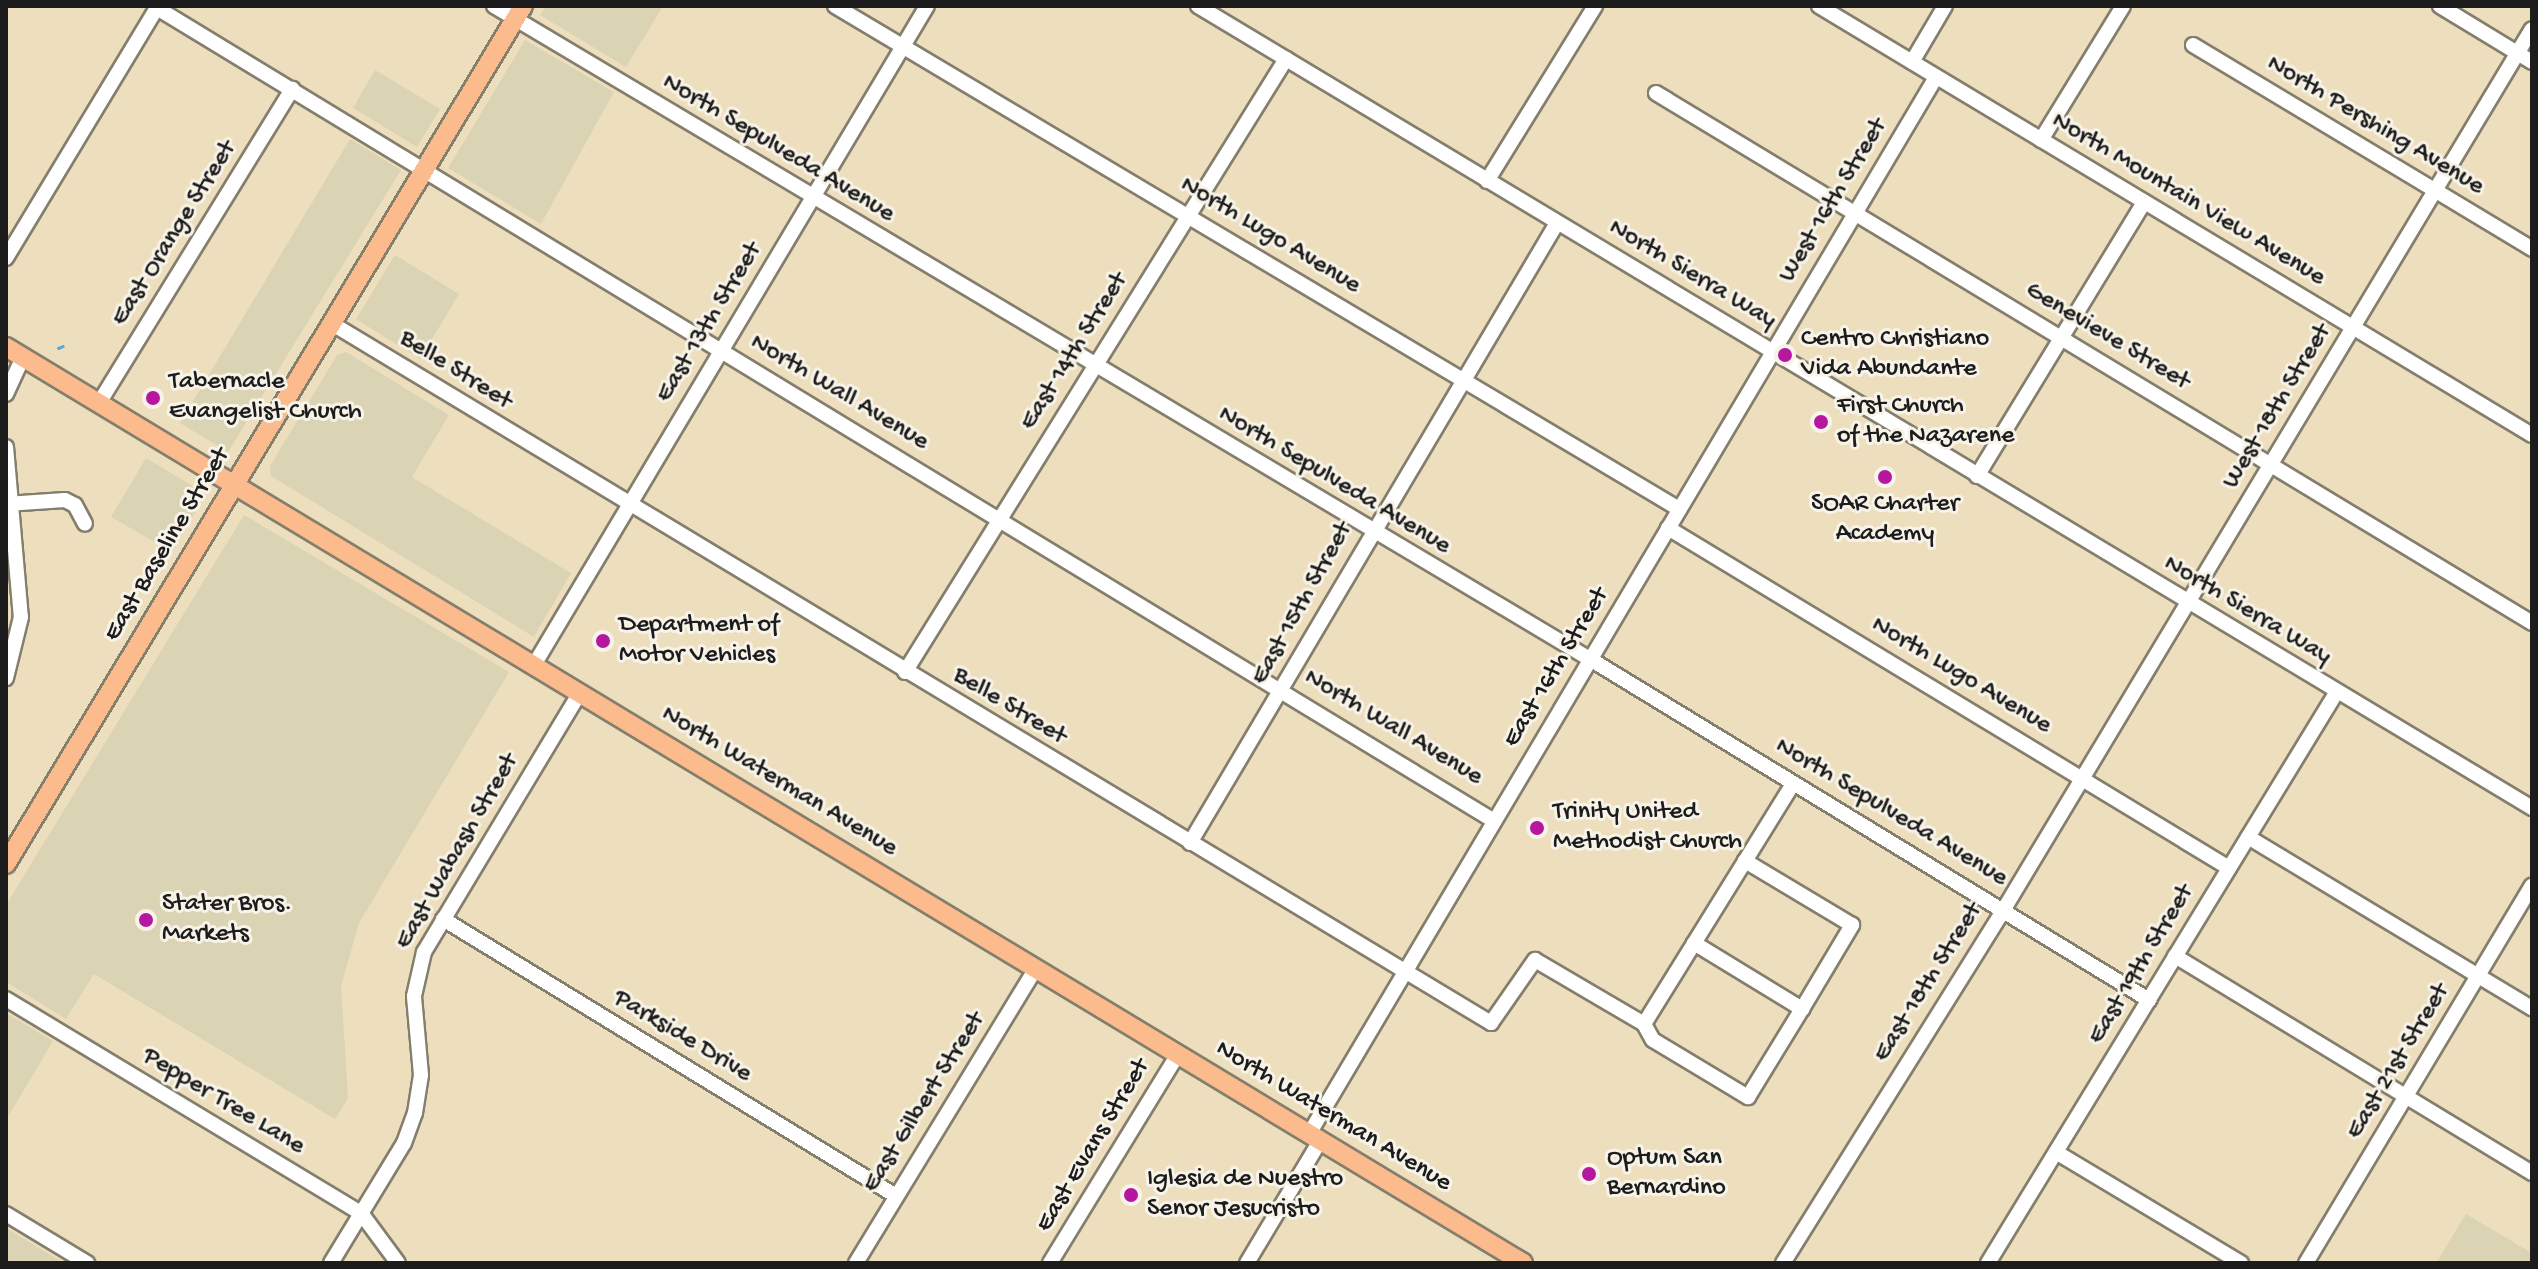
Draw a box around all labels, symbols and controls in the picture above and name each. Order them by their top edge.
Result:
street label: North Pershing Avenue [2261,49,2489,203]
street label: North Sepulveda Avenue [656,67,900,231]
street label: North Mountain View Avenue [2046,106,2330,294]
street label: West 16th Street [1773,113,1895,289]
street label: East Orange Street [106,136,244,332]
street label: North Lugo Avenue [1174,170,1366,302]
street label: North Sierra Way [1603,213,1781,337]
street label: East 13th Street [650,237,770,409]
street label: East 14th Street [1014,267,1136,437]
street label: Genevieve Street [2019,276,2195,398]
street label: West 18th Street [2217,319,2339,495]
street label: Belle Street [393,324,517,418]
place label: Centro Christiano Vida Abundante [1801,324,1989,386]
street label: North Wall Avenue [744,327,934,459]
marker: Centro Christiano Vida Abundante [1776,346,1794,364]
place label: Tabernacle Evangelist Church [169,367,362,428]
marker: Tabernacle Evangelist Church [144,389,162,407]
place label: First Church of the Nazarene [1837,391,2014,452]
street label: North Sepulveda Avenue [1212,399,1456,563]
marker: First Church of the Nazarene [1812,413,1830,431]
street label: East Baseline Street [98,443,238,647]
marker: SOAR Charter Academy [1876,468,1894,486]
place label: SOAR Charter Academy [1811,489,1959,550]
street label: East 15th Street [1245,517,1361,691]
street label: North Sierra Way [2158,549,2336,673]
street label: East 16th Street [1497,583,1617,753]
place label: Department of Motor Vehicles [619,610,779,672]
street label: North Lugo Avenue [1865,610,2057,742]
marker: Department of Motor Vehicles [594,632,612,650]
street label: Belle Street [947,661,1071,753]
street label: North Wall Avenue [1298,662,1488,794]
street label: North Waterman Avenue [655,699,903,865]
street label: North Sepulveda Avenue [1769,731,2013,895]
street label: East Wabash Street [389,749,527,955]
place label: Trinity United Methodist Church [1553,797,1742,858]
marker: Trinity United Methodist Church [1528,819,1546,837]
street label: East 19th Street [2082,880,2202,1050]
place label: Stater Bros. Markets [162,889,292,950]
street label: East 18th Street [1868,898,1990,1068]
marker: Stater Bros. Markets [137,911,155,929]
street label: East 21st Street [2340,979,2458,1145]
street label: Parkside Drive [607,983,757,1091]
street label: East Gilbert Street [857,1007,993,1199]
street label: North Waterman Avenue [1209,1034,1457,1200]
street label: Pepper Tree Lane [136,1041,310,1163]
street label: East Evans Street [1030,1054,1158,1238]
place label: Optum San Bernardino [1607,1143,1726,1204]
marker: Optum San Bernardino [1578,1163,1600,1185]
place label: Iglesia de Nuestro Senor Jesucristo [1147,1164,1343,1226]
marker: Iglesia de Nuestro Senor Jesucristo [1122,1186,1140,1204]

